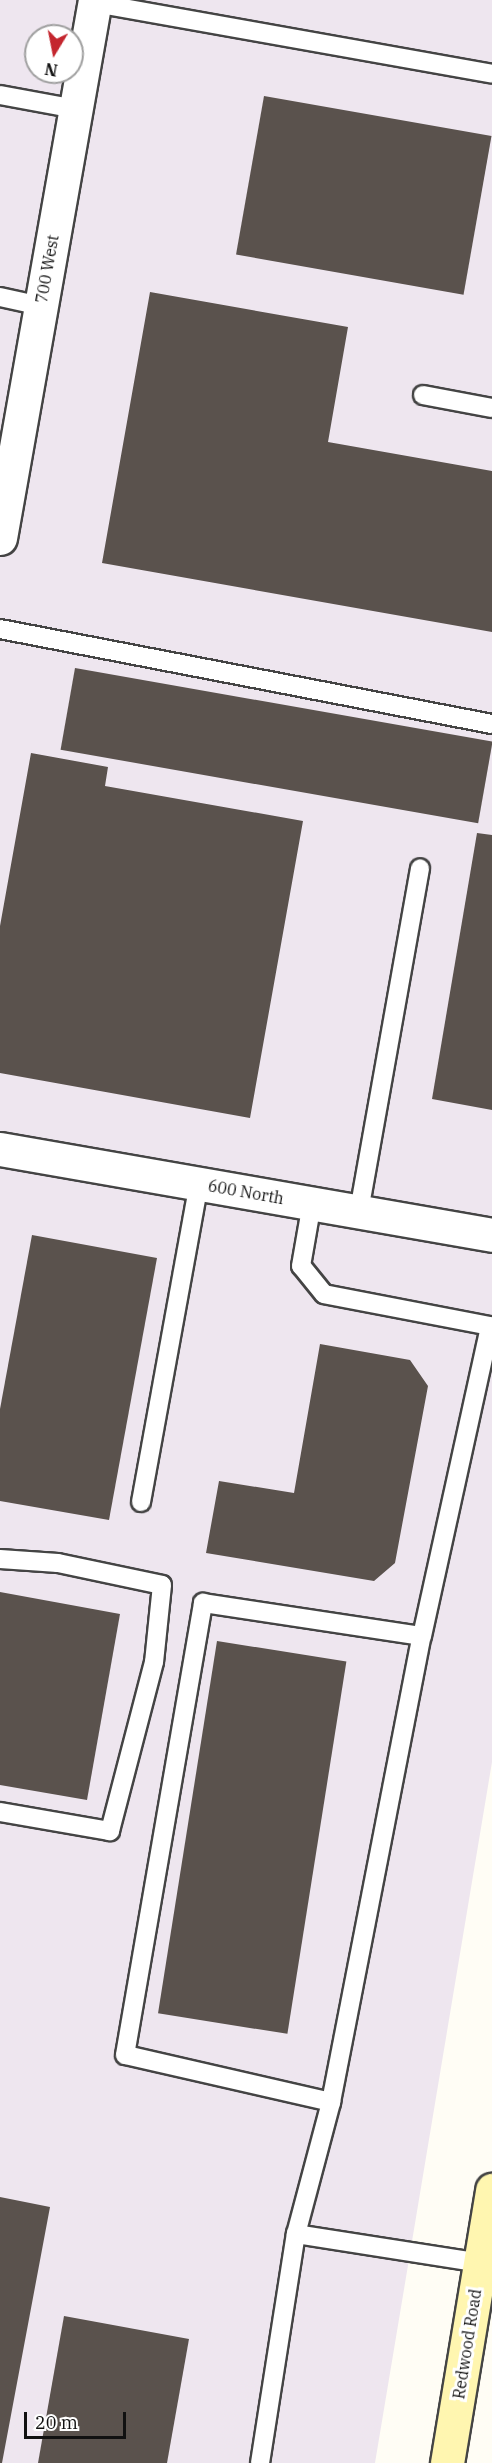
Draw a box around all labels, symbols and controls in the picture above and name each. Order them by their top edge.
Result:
north arrow [24,24,84,84]
text: N [43,59,59,81]
street label: 700 West [32,233,62,305]
street label: 600 North [207,1176,285,1208]
street label: Redwood Road [449,2288,485,2400]
scale bar [27,2400,129,2438]
text: 20 m [35,2411,78,2434]

